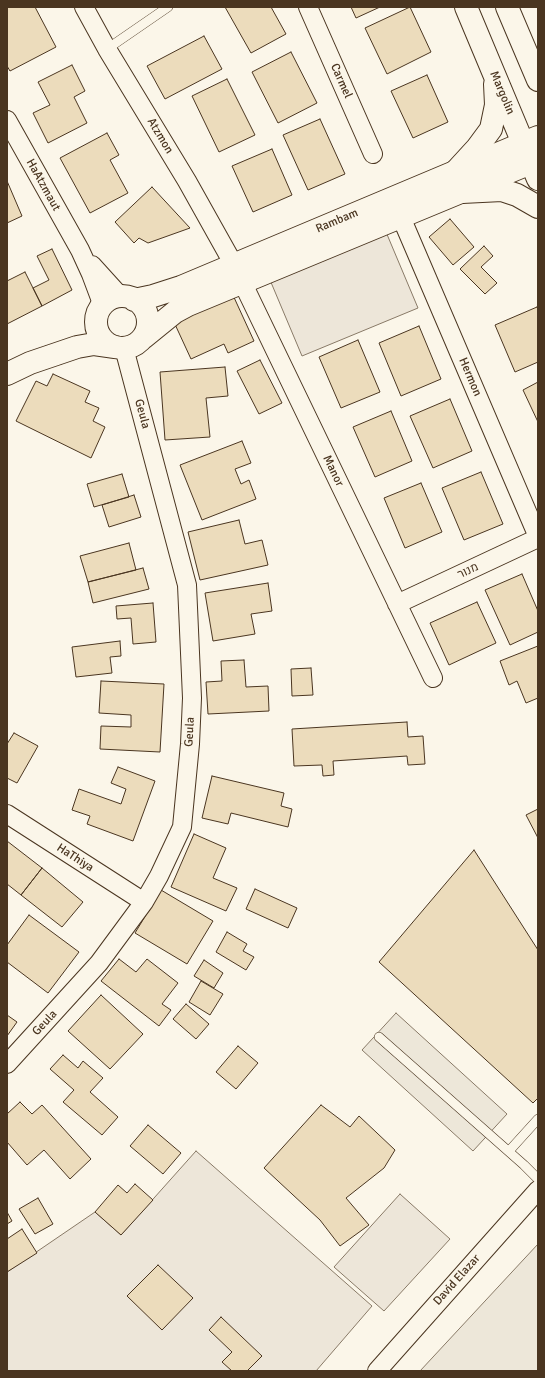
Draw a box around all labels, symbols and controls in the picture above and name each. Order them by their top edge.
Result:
street label: Carmel [327,61,355,101]
street label: Margolin [486,69,518,117]
street label: Atzmon [144,115,176,157]
street label: HaAtzmaut [23,156,63,214]
street label: Rambam [314,206,360,236]
street label: Hermon [455,355,485,399]
street label: Geula [131,398,153,430]
street label: Manor [319,453,347,489]
street label: מנור [455,560,481,582]
street label: Geula [182,717,198,747]
street label: HaThiya [54,841,96,875]
street label: Geula [30,1007,60,1039]
street label: David Elazar [430,1252,484,1308]

